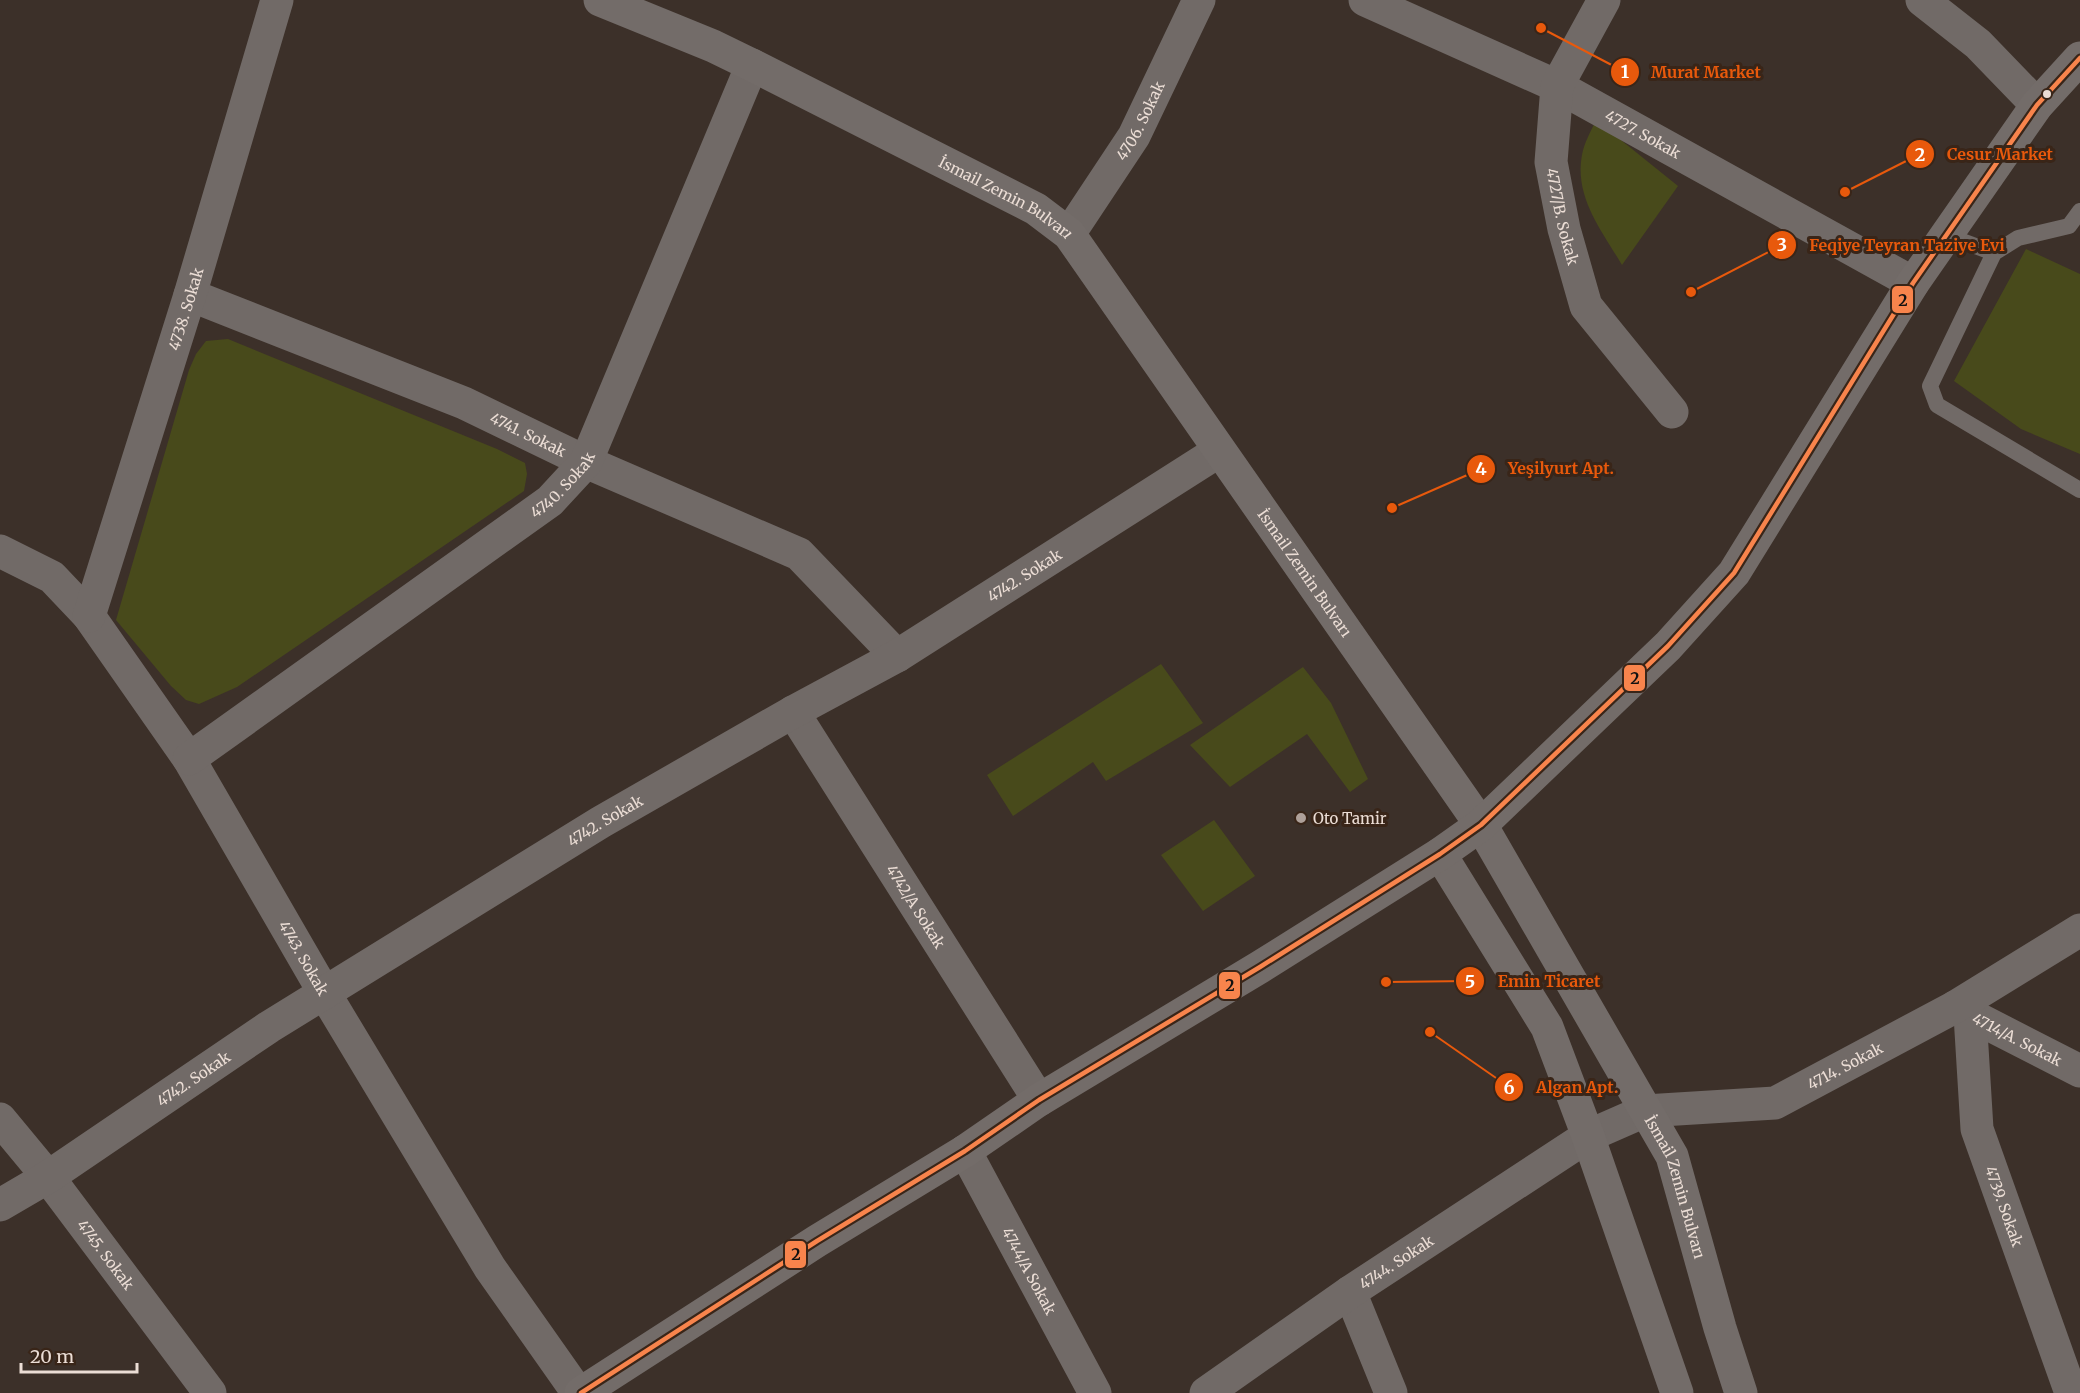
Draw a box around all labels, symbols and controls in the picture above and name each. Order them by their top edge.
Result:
callout: Murat Market [1610,55,1773,89]
text: 1 [1621,60,1629,83]
text: Murat Market [1651,62,1762,82]
street label: 4706. Sokak [1111,78,1169,164]
unlabelled marker [2041,88,2053,100]
street label: 4727. Sokak [1602,105,1685,162]
callout: Cesur Market [1905,137,2065,171]
text: 2 [1915,143,1925,166]
text: Cesur Market [1947,144,2054,164]
street label: İsmail Zemin Bulvarı [936,152,1078,242]
street label: 4727/B. Sokak [1543,166,1583,268]
callout: Feqiye Teyran Taziye Evi [1767,228,2016,262]
text: 3 [1777,233,1787,256]
text: Feqiye Teyran Taziye Evi [1809,235,2005,255]
street label: 4738. Sokak [164,265,207,352]
line badge: 2 [1891,285,1914,314]
text: 2 [1898,290,1908,310]
street label: 4741. Sokak [487,408,570,461]
street label: 4740. Sokak [526,449,599,522]
callout: Yeşilyurt Apt. [1466,452,1626,486]
text: 4 [1475,457,1487,480]
text: Yeşilyurt Apt. [1507,458,1614,478]
street label: İsmail Zemin Bulvarı [1254,505,1356,640]
street label: 4742. Sokak [983,544,1065,606]
line badge: 2 [1623,664,1646,692]
text: 2 [1630,668,1640,688]
street label: 4742. Sokak [564,790,646,850]
place label: Oto Tamir [1313,809,1387,828]
marker: Oto Tamir [1294,811,1308,825]
street label: 4742/A Sokak [883,861,950,952]
street label: 4743. Sokak [275,917,333,999]
callout: Emin Ticaret [1455,964,1612,998]
text: 5 [1465,970,1475,993]
line badge: 2 [1218,971,1241,1000]
text: Emin Ticaret [1498,971,1601,991]
text: 2 [1225,975,1235,995]
street label: 4714/A. Sokak [1969,1008,2066,1070]
street label: 4714. Sokak [1804,1038,1886,1094]
street label: 4742. Sokak [153,1047,234,1110]
callout: Algan Apt. [1494,1070,1630,1104]
text: 6 [1503,1076,1515,1099]
text: Algan Apt. [1535,1077,1618,1097]
street label: İsmail Zemin Bulvarı [1641,1112,1710,1261]
street label: 4739. Sokak [1981,1163,2028,1249]
street label: 4745. Sokak [73,1215,139,1294]
street label: 4744/A Sokak [998,1224,1061,1318]
street label: 4744. Sokak [1355,1230,1437,1293]
line badge: 2 [784,1240,807,1269]
text: 2 [791,1244,801,1264]
scale bar [21,1336,136,1374]
text: 20 m [30,1345,74,1368]

